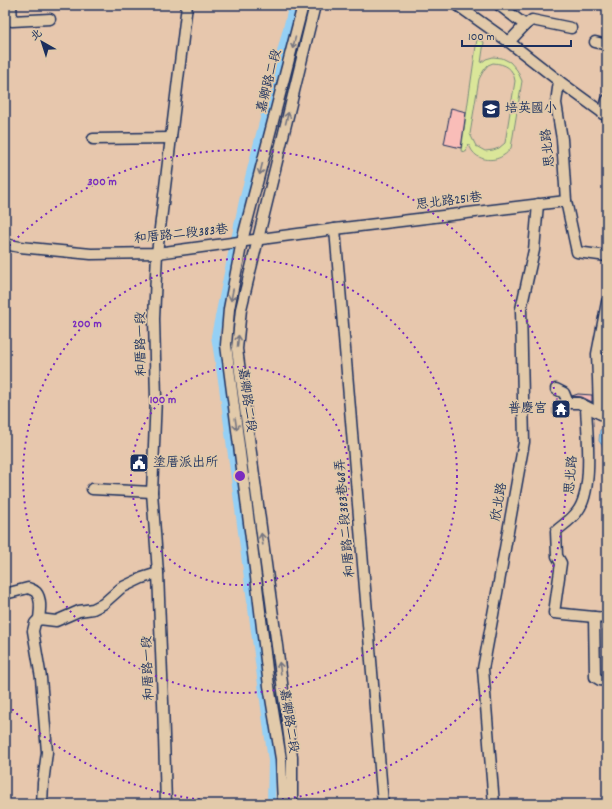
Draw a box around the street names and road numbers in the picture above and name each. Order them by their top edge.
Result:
street label: 嘉卿路二段 [253,47,287,115]
street label: 思北路 [538,128,560,168]
street label: 思北路251巷 [415,189,483,215]
street label: 和厝路二段383巷 [133,221,229,249]
street label: 和厝路一段 [132,311,152,377]
street label: 嘉卿路二段 [232,366,260,434]
street label: 思北路 [561,455,583,495]
street label: 和厝路二段383巷68弄 [331,458,361,578]
street label: 欣北路 [487,481,513,523]
street label: 和厝路一段 [138,635,160,701]
street label: 嘉卿路二段 [274,687,302,755]

